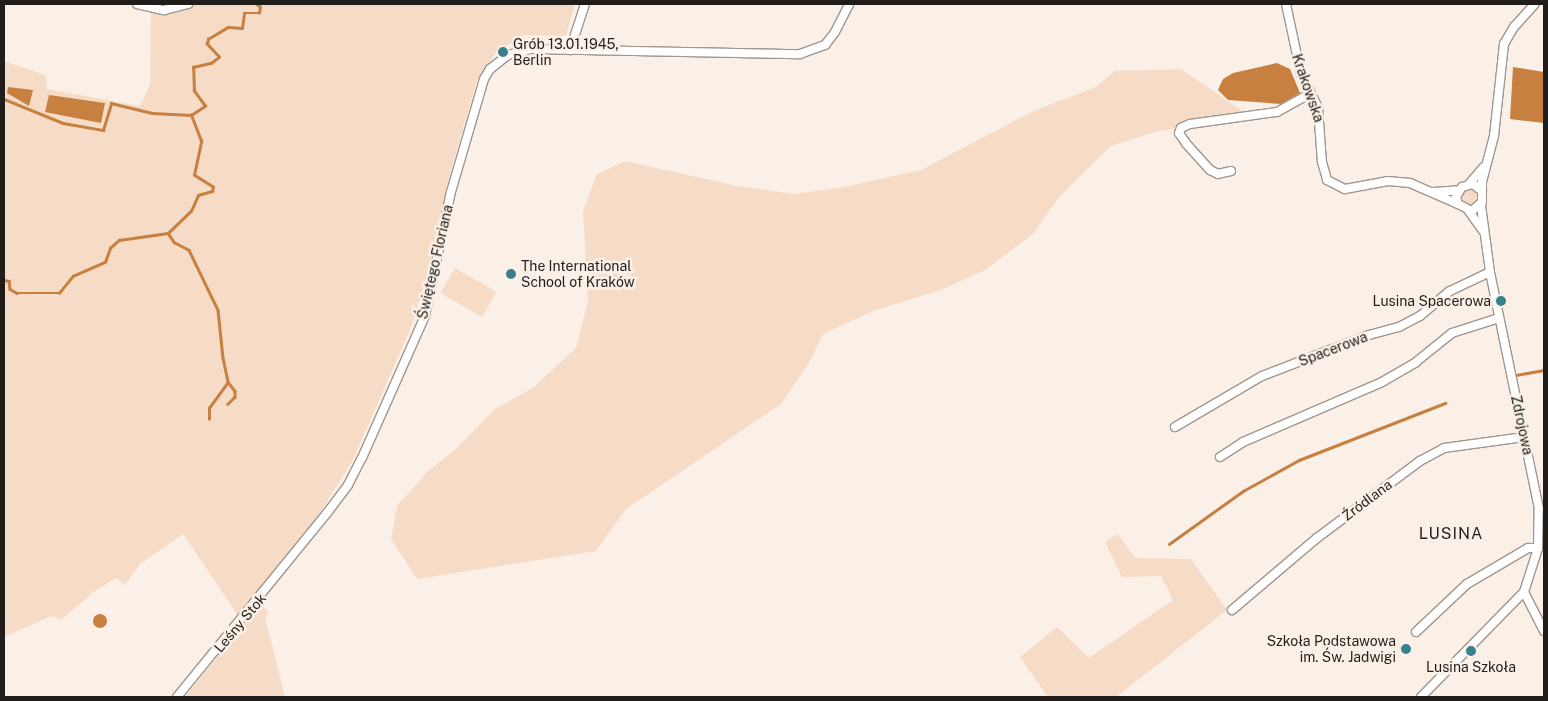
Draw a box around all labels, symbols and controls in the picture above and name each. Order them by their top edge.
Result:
place label: Grób 13.01.1945, Berlin [513,36,619,68]
marker: Grób 13.01.1945, Berlin [497,46,509,58]
street label: Krakowska [1288,52,1328,124]
street label: Świętego Floriana [414,203,456,321]
place label: The International School of Kraków [521,258,635,290]
marker: The International School of Kraków [505,268,517,280]
place label: Lusina Spacerowa [1372,293,1491,309]
marker: Lusina Spacerowa [1495,295,1507,307]
street label: Spacerowa [1296,328,1370,370]
street label: Zdrojowa [1508,394,1536,456]
street label: Źródlana [1339,476,1395,524]
district label: LUSINA [1418,524,1484,544]
street label: Leśny Stok [211,590,269,656]
place label: Szkoła Podstawowa im. Św. Jadwigi [1267,633,1396,666]
marker: Szkoła Podstawowa im. Św. Jadwigi [1400,643,1412,655]
marker: Lusina Szkoła [1465,645,1477,657]
place label: Lusina Szkoła [1426,659,1516,675]

